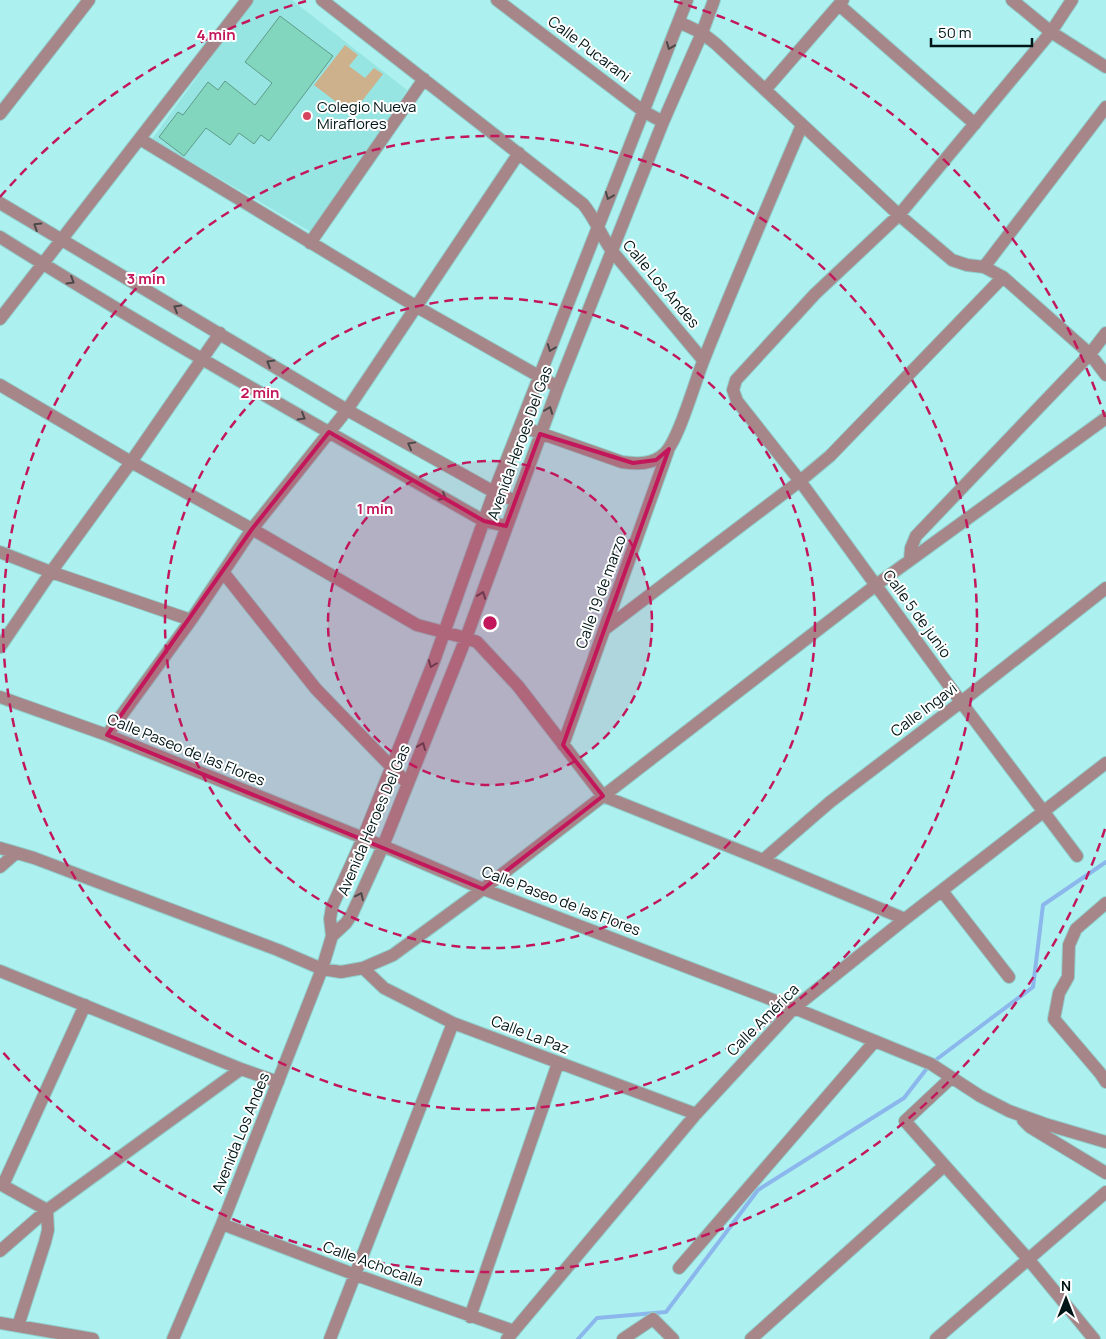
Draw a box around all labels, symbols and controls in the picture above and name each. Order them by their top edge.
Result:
street label: Calle Pucarani [544,11,635,87]
scale bar [931,15,1032,47]
text: 50 m [938,22,972,43]
text: 4 min [196,24,236,45]
one-way arrow [665,41,675,49]
place label: Colegio Nueva Miraflores [317,96,416,134]
marker: Colegio Nueva Miraflores [301,110,313,122]
one-way arrow [605,191,615,200]
one-way arrow [34,223,43,233]
street label: Calle Los Andes [618,235,705,332]
text: 3 min [127,268,165,289]
one-way arrow [66,275,75,285]
one-way arrow [174,305,183,315]
one-way arrow [546,343,557,352]
one-way arrow [267,360,276,370]
street label: Avenida Heroes Del Gas [482,363,557,523]
text: 2 min [240,382,280,403]
one-way arrow [543,406,553,414]
one-way arrow [297,411,306,421]
one-way arrow [407,442,416,452]
one-way arrow [438,491,447,501]
text: 1 min [357,498,393,519]
street label: Calle 19 de marzo [570,532,631,651]
street label: Calle 5 de junio [878,565,957,662]
one-way arrow [476,592,486,600]
centre of rings [481,614,499,632]
one-way arrow [428,659,438,668]
street label: Calle Ingavi [886,678,961,742]
street label: Calle Paseo de las Flores [104,708,268,791]
street label: Avenida Heroes Del Gas [332,741,415,899]
one-way arrow [416,743,426,751]
street label: Calle Paseo de las Flores [479,861,644,941]
one-way arrow [353,893,363,902]
street label: Calle América [722,979,803,1060]
street label: Calle La Paz [488,1010,572,1059]
street label: Avenida Los Andes [207,1069,274,1196]
street label: Calle Achocalla [320,1236,426,1291]
north arrow [1041,1274,1091,1324]
text: N [1061,1276,1071,1295]

